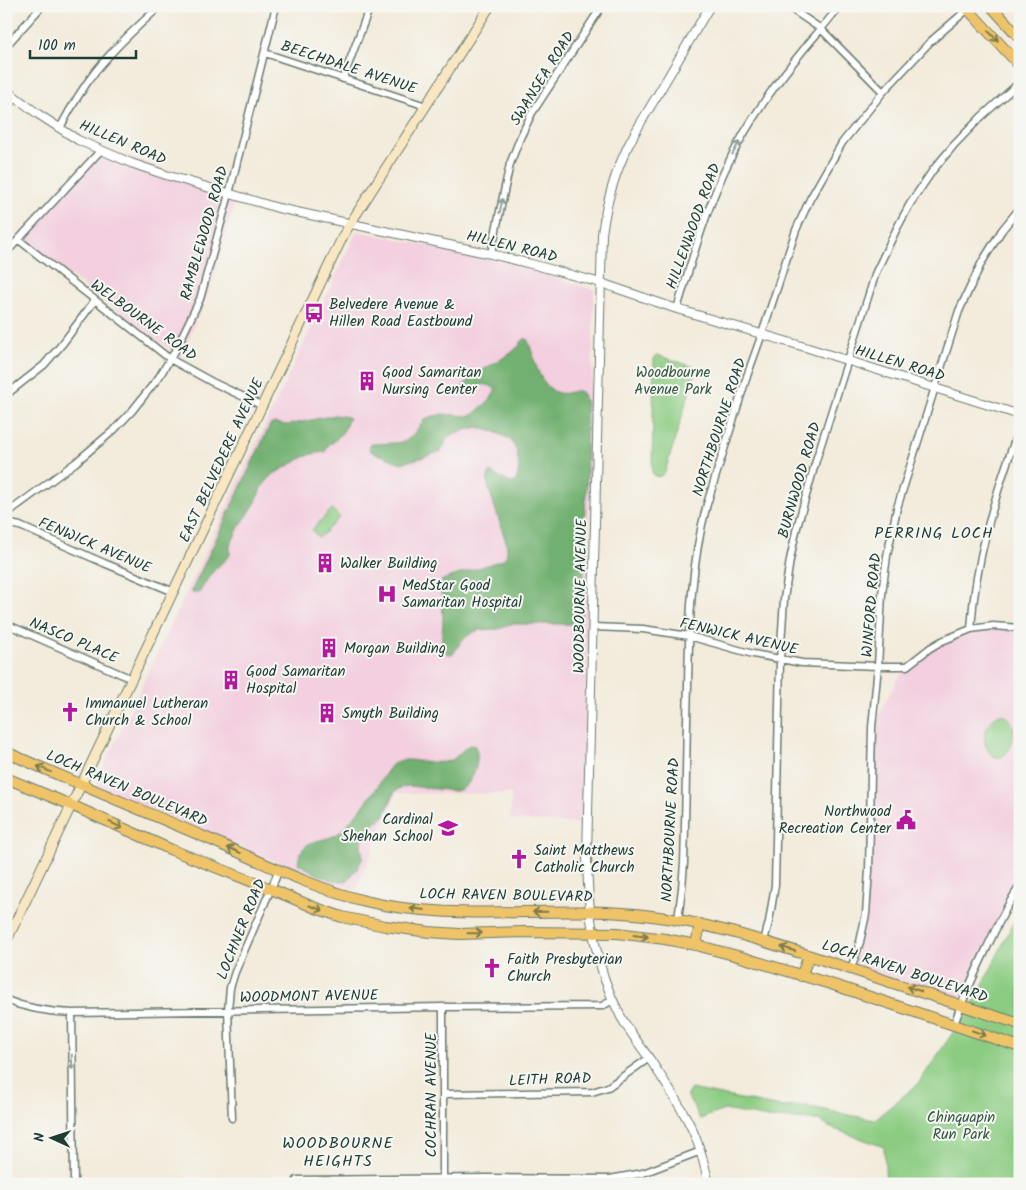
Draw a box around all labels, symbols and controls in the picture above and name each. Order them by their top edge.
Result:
street label: SWANSEA ROAD [504,26,582,131]
scale bar [30,28,136,60]
one-way arrow [986,29,998,42]
text: 100 m [38,34,76,58]
street label: BEECHDALE AVENUE [278,35,421,102]
street label: HILLEN ROAD [75,114,170,172]
one-way arrow [731,141,741,156]
street label: HILLENWOOD ROAD [660,160,728,293]
street label: RAMBLEWOOD ROAD [174,163,236,303]
one-way arrow [497,198,506,214]
street label: HILLEN ROAD [464,224,560,270]
street label: WELBOURNE ROAD [85,274,202,368]
place label: Belvedere Avenue & Hillen Road Eastbound [329,293,473,334]
bus stop icon: Belvedere Avenue & Hillen Road Eastbound [303,302,325,324]
street label: HILLEN ROAD [852,339,948,389]
street label: NORTHBOURNE ROAD [686,355,754,500]
place label: Good Samaritan Nursing Center [382,361,482,402]
park label: Woodbourne Avenue Park [634,361,713,402]
building icon: Good Samaritan Nursing Center [356,370,378,392]
street label: EAST BELVEDERE AVENUE [173,373,271,547]
street label: BURNWOOD ROAD [772,419,828,541]
street label: FENWICK AVENUE [34,511,156,581]
street label: WOODBOURNE AVENUE [568,517,594,674]
district label: PERRING LOCH [874,521,994,546]
building icon: Walker Building [314,552,336,574]
place label: Walker Building [340,552,437,576]
street label: WINFORD ROAD [855,552,889,658]
place label: MedStar Good Samaritan Hospital [402,574,522,615]
hospital icon: MedStar Good Samaritan Hospital [376,583,398,605]
street label: NASCO PLACE [25,611,123,671]
street label: FENWICK AVENUE [677,612,802,663]
building icon: Morgan Building [318,637,340,659]
place label: Morgan Building [344,637,446,661]
place label: Good Samaritan Hospital [246,660,346,701]
building icon: Good Samaritan Hospital [220,669,242,691]
place label: Immanuel Lutheran Church & School [85,692,208,733]
church icon: Immanuel Lutheran Church & School [59,701,81,723]
building icon: Smyth Building [316,702,338,724]
place label: Smyth Building [342,702,439,726]
street label: LOCH RAVEN BOULEVARD [42,744,211,834]
street label: NORTHBOURNE ROAD [655,757,687,903]
one-way arrow [37,763,52,773]
place label: Northwood Recreation Center [779,800,892,841]
place label: Cardinal Shehan School [341,808,433,849]
public building icon: Northwood Recreation Center [895,809,917,831]
school or university icon: Cardinal Shehan School [437,817,459,839]
one-way arrow [108,821,123,831]
place label: Saint Matthews Catholic Church [534,839,635,880]
one-way arrow [227,845,242,855]
church icon: Saint Matthews Catholic Church [508,848,530,870]
street label: LOCHNER ROAD [211,875,273,983]
street label: LOCH RAVEN BOULEVARD [419,882,593,910]
one-way arrow [308,904,323,914]
one-way arrow [409,904,425,914]
one-way arrow [533,907,549,916]
one-way arrow [467,929,483,938]
one-way arrow [633,931,649,941]
street label: LOCH RAVEN BOULEVARD [818,934,991,1010]
one-way arrow [781,944,797,953]
place label: Faith Presbyterian Church [507,948,623,989]
church icon: Faith Presbyterian Church [481,957,503,979]
street label: WOODMONT AVENUE [239,984,380,1010]
one-way arrow [906,984,922,994]
one-way arrow [971,1029,987,1039]
street label: COCHRAN AVENUE [420,1031,444,1158]
one-way arrow [68,1053,77,1069]
street label: LEITH ROAD [508,1067,592,1093]
park label: Chinquapin Run Park [927,1106,995,1147]
north arrow [28,1112,78,1162]
district label: WOODBOURNE HEIGHTS [282,1131,394,1174]
text: N [29,1132,51,1142]

